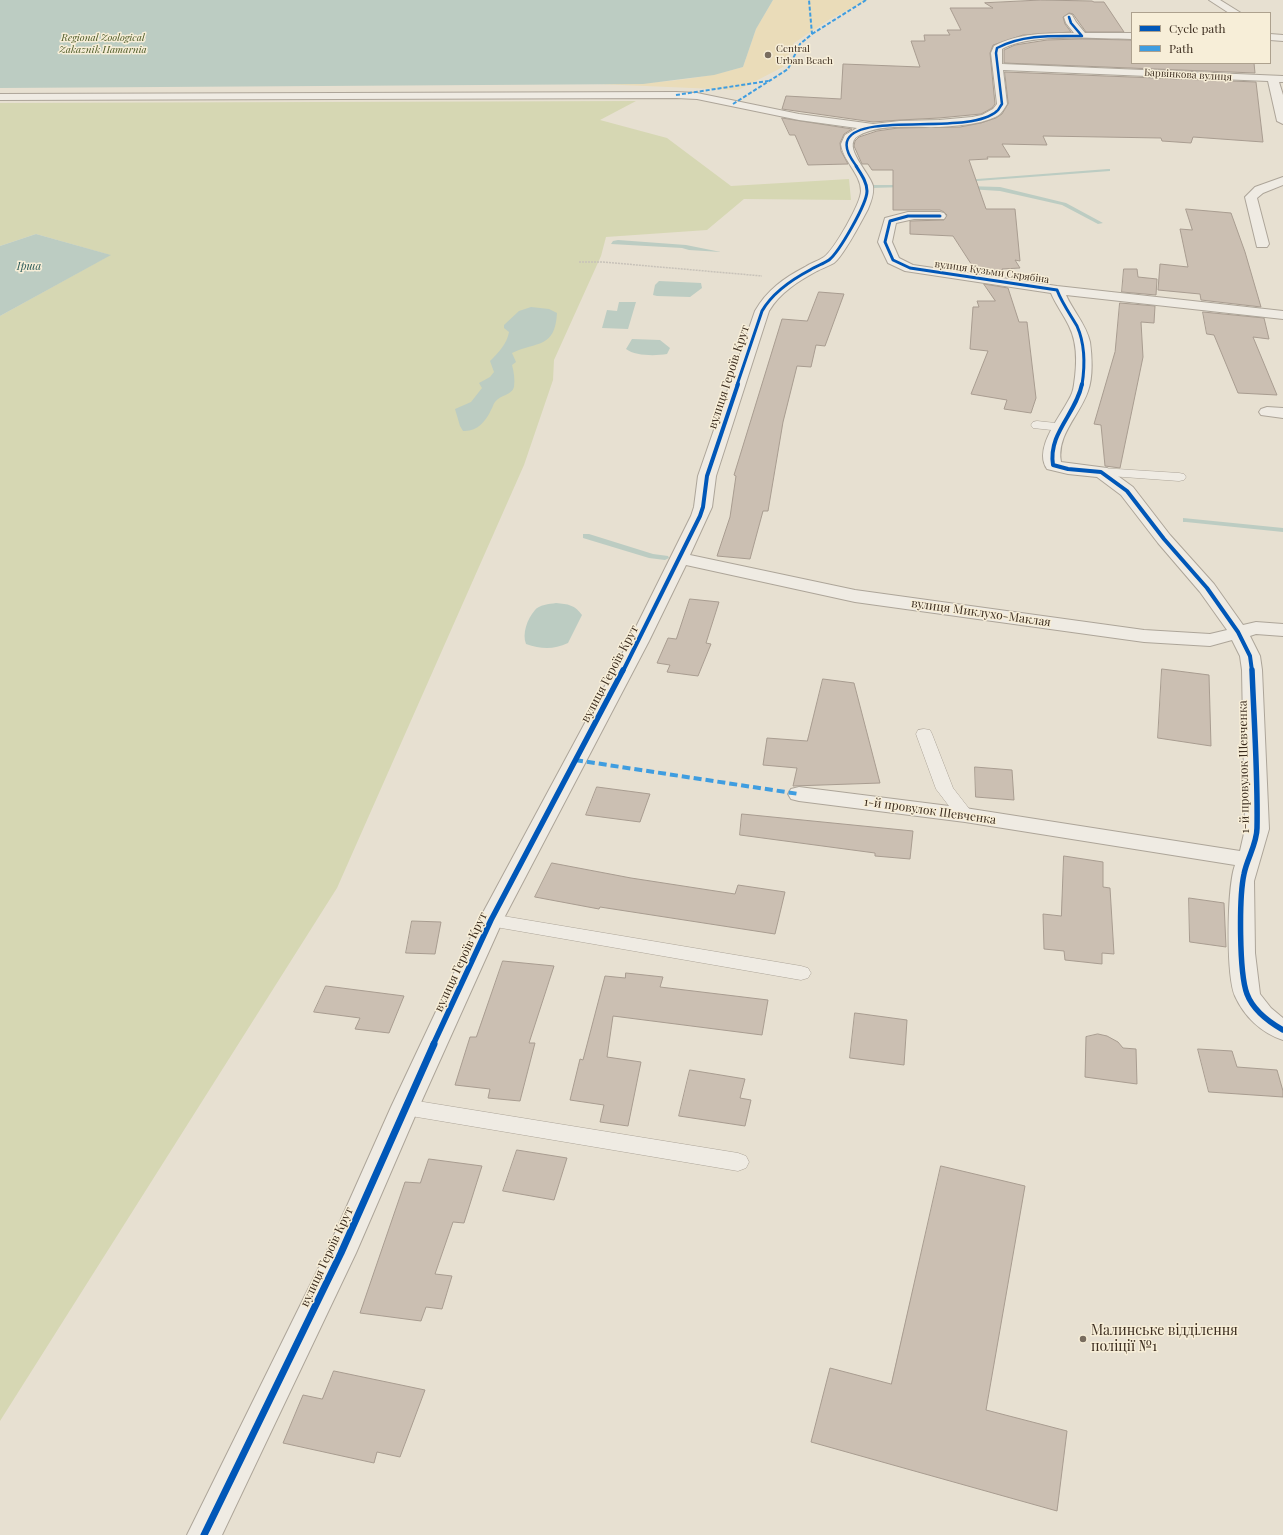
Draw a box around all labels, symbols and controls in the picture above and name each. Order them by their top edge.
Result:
legend [1131,12,1271,64]
text: Cycle path [1169,20,1226,36]
park label: Regional Zoological Zakaznik Hamarnia [59,32,147,56]
text: Path [1169,40,1193,56]
place label: Central Urban Beach [776,43,833,66]
marker: Central Urban Beach [763,50,773,60]
street label: Барвінкова вулиця [1144,67,1232,83]
street label: вулиця Кузьми Скрябіна [934,258,1050,286]
water label: Ірша [17,260,41,274]
street label: вулиця Героїв Крут [705,323,753,431]
street label: вулиця Миклухо-Маклая [910,596,1052,630]
street label: вулиця Героїв Крут [578,623,642,725]
street label: 1-й провулок Шевченка [1236,700,1252,834]
street label: 1-й провулок Шевченка [863,795,997,827]
street label: вулиця Героїв Крут [432,910,490,1014]
street label: вулиця Героїв Крут [298,1205,356,1309]
place label: Малинське відділення поліції №1 [1091,1323,1238,1356]
marker: Малинське відділення поліції №1 [1078,1334,1088,1344]

